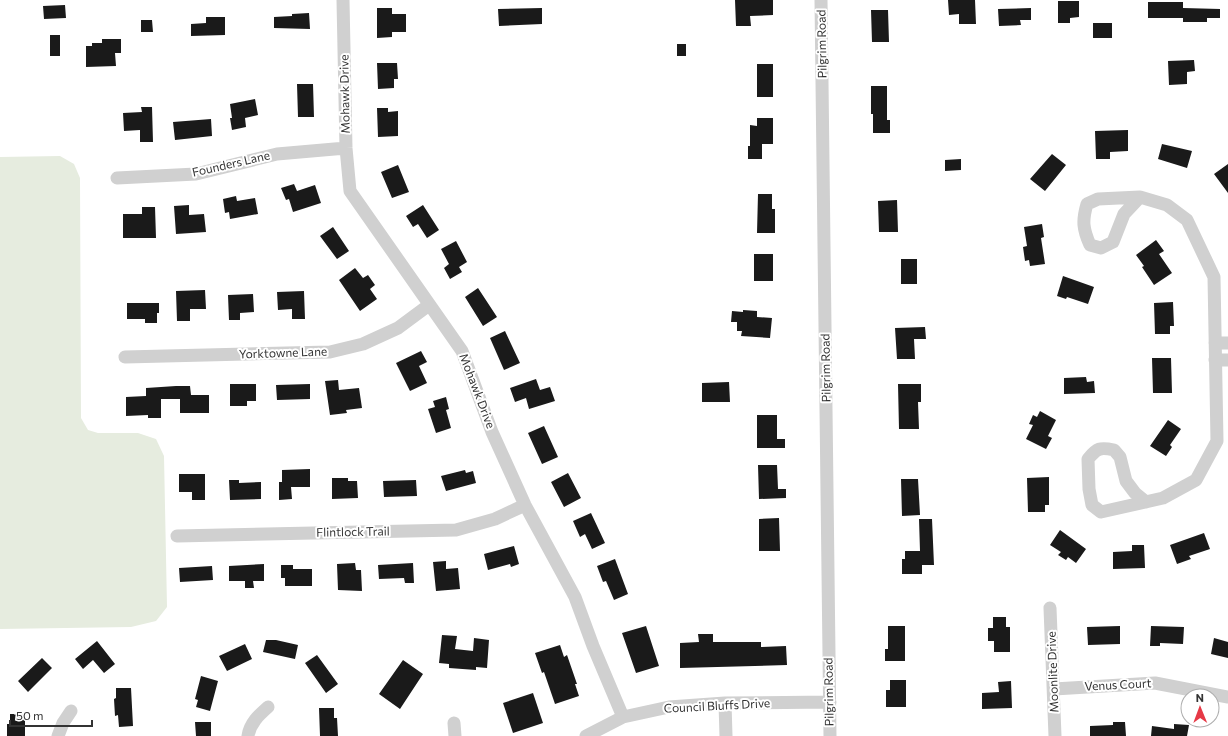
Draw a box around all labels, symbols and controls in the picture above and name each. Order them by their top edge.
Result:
street label: Pilgrim Road [813,9,829,79]
street label: Mohawk Drive [336,54,352,134]
street label: Founders Lane [191,147,271,179]
street label: Pilgrim Road [817,333,833,403]
street label: Yorktowne Lane [239,343,327,361]
street label: Mohawk Drive [457,351,499,430]
street label: Flintlock Trail [316,523,390,539]
street label: Moonlite Drive [1044,631,1060,713]
street label: Pilgrim Road [820,657,836,727]
street label: Venus Court [1084,675,1152,693]
north arrow [1180,688,1220,728]
text: N [1196,691,1204,704]
street label: Council Bluffs Drive [663,695,771,715]
scale bar [10,702,92,728]
text: 50 m [16,708,44,722]

